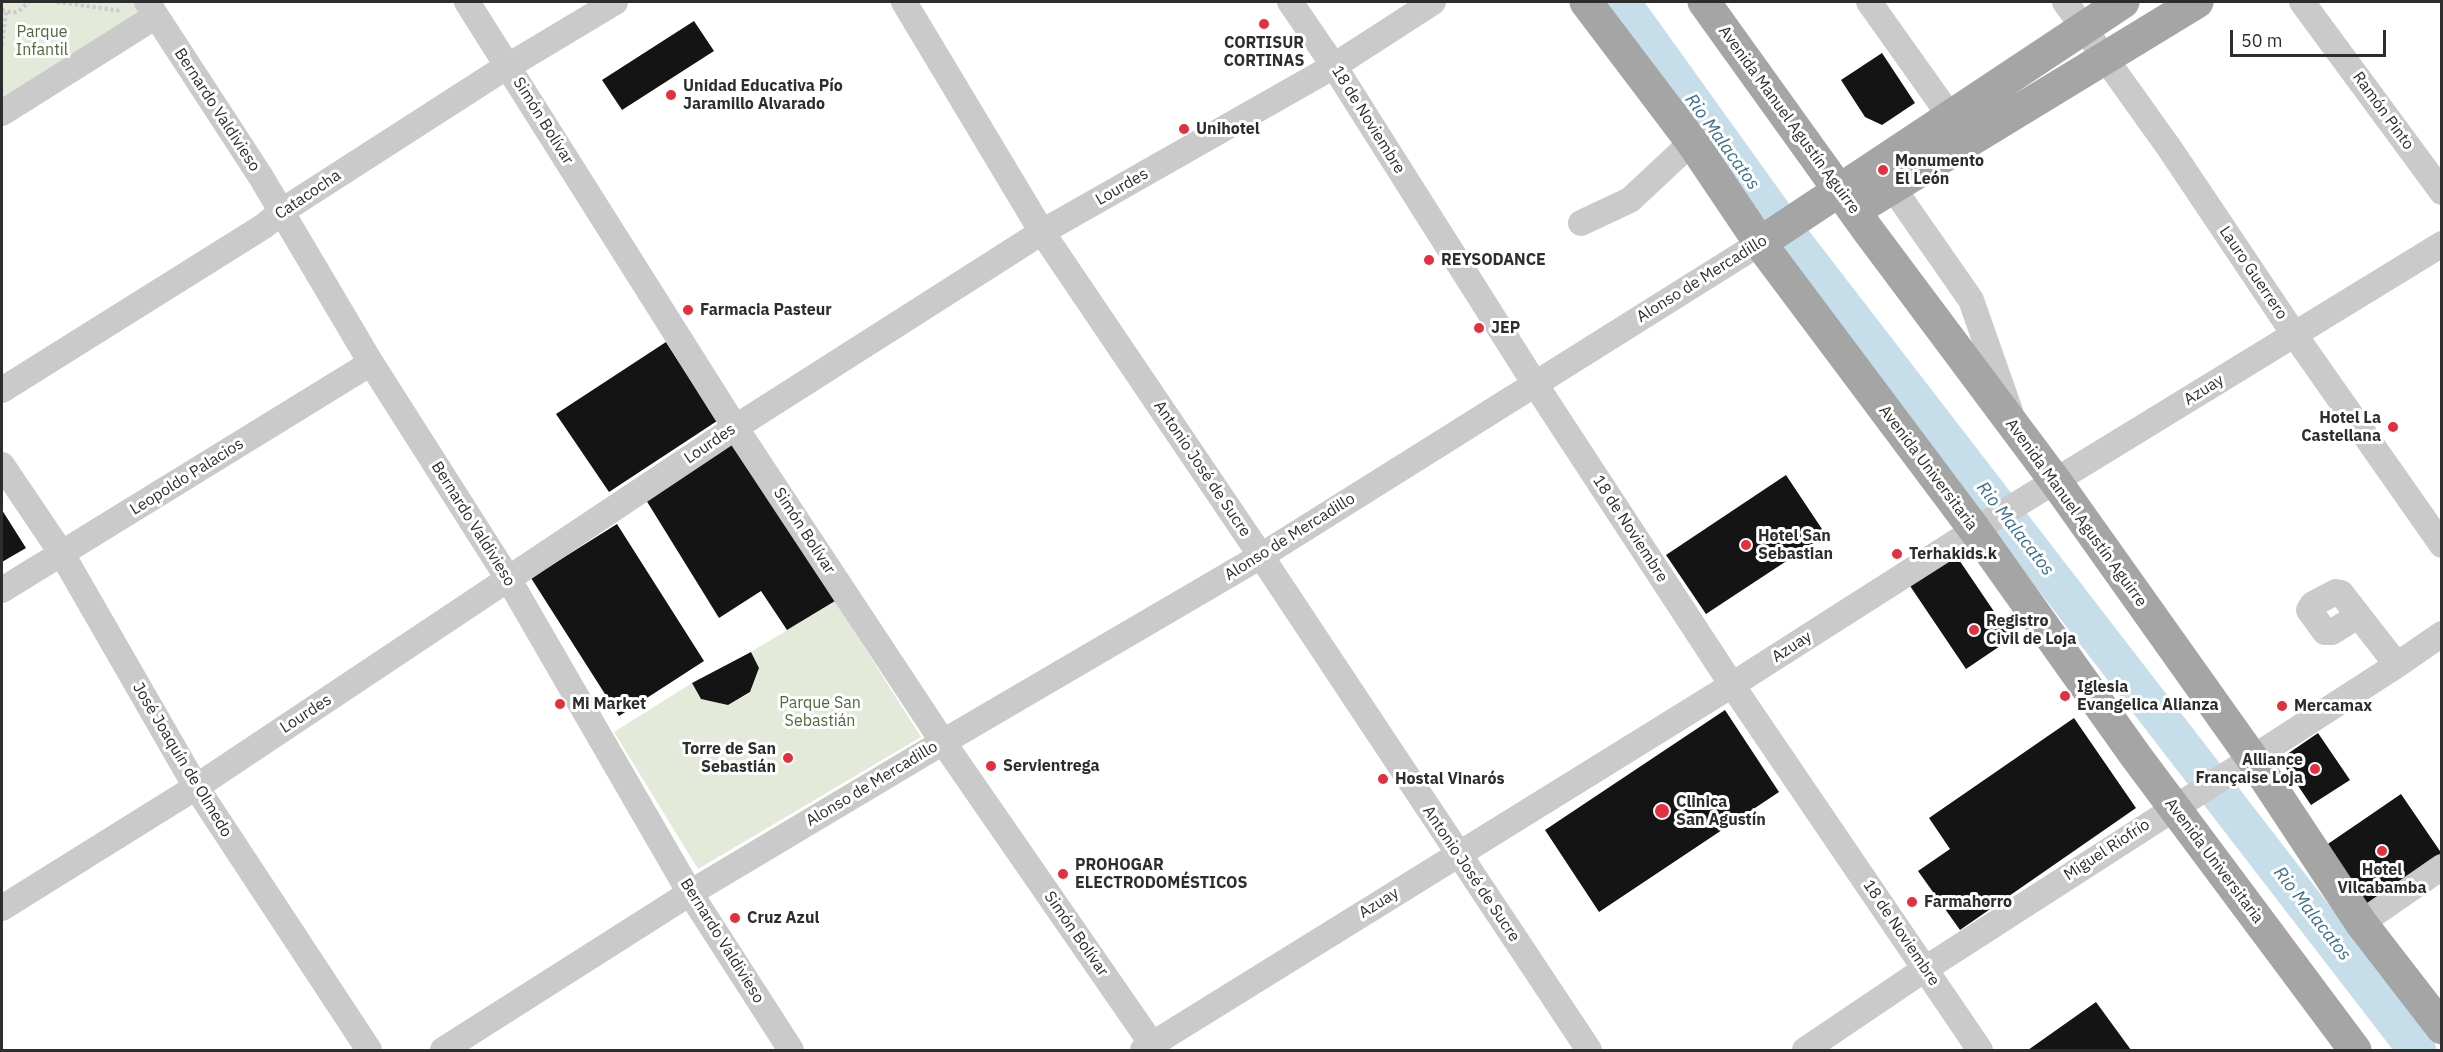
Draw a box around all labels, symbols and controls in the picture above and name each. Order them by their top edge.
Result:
marker: CORTISUR CORTINAS [1257,17,1271,31]
scale bar [2233,18,2389,56]
park label: Parque Infantil [16,22,68,60]
street label: Avenida Manuel Agustín Aguirre [1714,22,1864,218]
text: 50 m [2241,29,2283,52]
place label: CORTISUR CORTINAS [1224,33,1304,71]
street label: Bernardo Valdivieso [170,45,264,175]
street label: 18 de Noviembre [1327,63,1409,177]
street label: Ramón Pinto [2348,68,2418,154]
street label: Simón Bolívar [509,74,577,168]
place label: Unidad Educativa Pío Jaramillo Alvarado [683,76,843,114]
marker: Unidad Educativa Pío Jaramillo Alvarado [664,88,678,102]
water label: Rio Malacatos [1680,90,1764,194]
place label: Unihotel [1196,119,1260,139]
marker: Unihotel [1177,122,1191,136]
place label: Monumento El León [1895,151,1984,189]
marker: Monumento El León [1876,163,1890,177]
street label: Lourdes [1092,164,1152,210]
street label: Catacocha [271,166,345,224]
street label: Lauro Guerrero [2215,223,2291,323]
street label: Alonso de Mercadillo [1633,231,1771,327]
place label: REYSODANCE [1441,250,1546,270]
marker: REYSODANCE [1422,253,1436,267]
place label: Farmacia Pasteur [700,300,832,320]
marker: Farmacia Pasteur [681,303,695,317]
place label: JEP [1491,318,1520,338]
marker: JEP [1472,321,1486,335]
street label: Azuay [2181,370,2227,410]
street label: Antonio José de Sucre [1149,397,1255,541]
street label: Avenida Universitaria [1875,402,1981,534]
place label: Hotel La Castellana [2301,408,2381,446]
street label: Avenida Manuel Agustín Aguirre [2001,415,2151,611]
street label: Lourdes [681,420,739,468]
marker: Hotel La Castellana [2386,420,2400,434]
street label: Leopoldo Palacios [127,434,247,520]
street label: Bernardo Valdivieso [427,458,519,590]
street label: 18 de Noviembre [1588,472,1672,586]
water label: Rio Malacatos [1972,478,2058,580]
street label: Simón Bolívar [769,484,839,578]
street label: Alonso de Mercadillo [1221,489,1359,585]
place label: Hotel San Sebastian [1758,526,1833,564]
marker: Hotel San Sebastian [1739,538,1753,552]
place label: Terhakids.k [1909,544,1997,564]
marker: Terhakids.k [1890,547,1904,561]
place label: Registro Civil de Loja [1986,611,2076,649]
marker: Registro Civil de Loja [1967,623,1981,637]
street label: Azuay [1769,627,1815,667]
place label: Iglesia Evangelica Alianza [2077,677,2219,715]
street label: José Joaquín de Olmedo [128,679,236,841]
marker: Iglesia Evangelica Alianza [2058,689,2072,703]
street label: Lourdes [277,690,335,738]
park label: Parque San Sebastián [779,693,861,731]
place label: Mi Market [572,694,646,714]
place label: Mercamax [2294,696,2372,716]
marker: Mi Market [553,697,567,711]
marker: Mercamax [2275,699,2289,713]
street label: Alonso de Mercadillo [803,737,941,831]
place label: Torre de San Sebastián [682,739,776,777]
place label: Alliance Française Loja [2195,750,2303,788]
marker: Torre de San Sebastián [781,751,795,765]
place label: Servientrega [1003,756,1100,776]
marker: Servientrega [984,759,998,773]
marker: Alliance Française Loja [2308,762,2322,776]
place label: Hostal Vinarós [1395,769,1504,789]
marker: Hostal Vinarós [1376,772,1390,786]
place label: Clinica San Agustín [1676,792,1766,830]
street label: Avenida Universitaria [2161,795,2267,927]
street label: Antonio José de Sucre [1418,802,1524,946]
marker: Clinica San Agustín [1653,802,1671,820]
street label: Miguel Riofrío [2060,815,2154,885]
marker: Hotel Vilcabamba [2375,844,2389,858]
place label: PROHOGAR ELECTRODOMÉSTICOS [1075,855,1247,893]
place label: Hotel Vilcabamba [2337,860,2427,898]
water label: Rio Malacatos [2269,863,2355,965]
marker: PROHOGAR ELECTRODOMÉSTICOS [1056,867,1070,881]
street label: Bernardo Valdivieso [676,875,768,1007]
street label: 18 de Noviembre [1859,876,1943,990]
street label: Azuay [1356,883,1402,923]
street label: Simón Bolívar [1040,888,1112,980]
place label: Farmahorro [1924,892,2012,912]
marker: Farmahorro [1905,895,1919,909]
place label: Cruz Azul [747,908,819,928]
marker: Cruz Azul [728,911,742,925]

